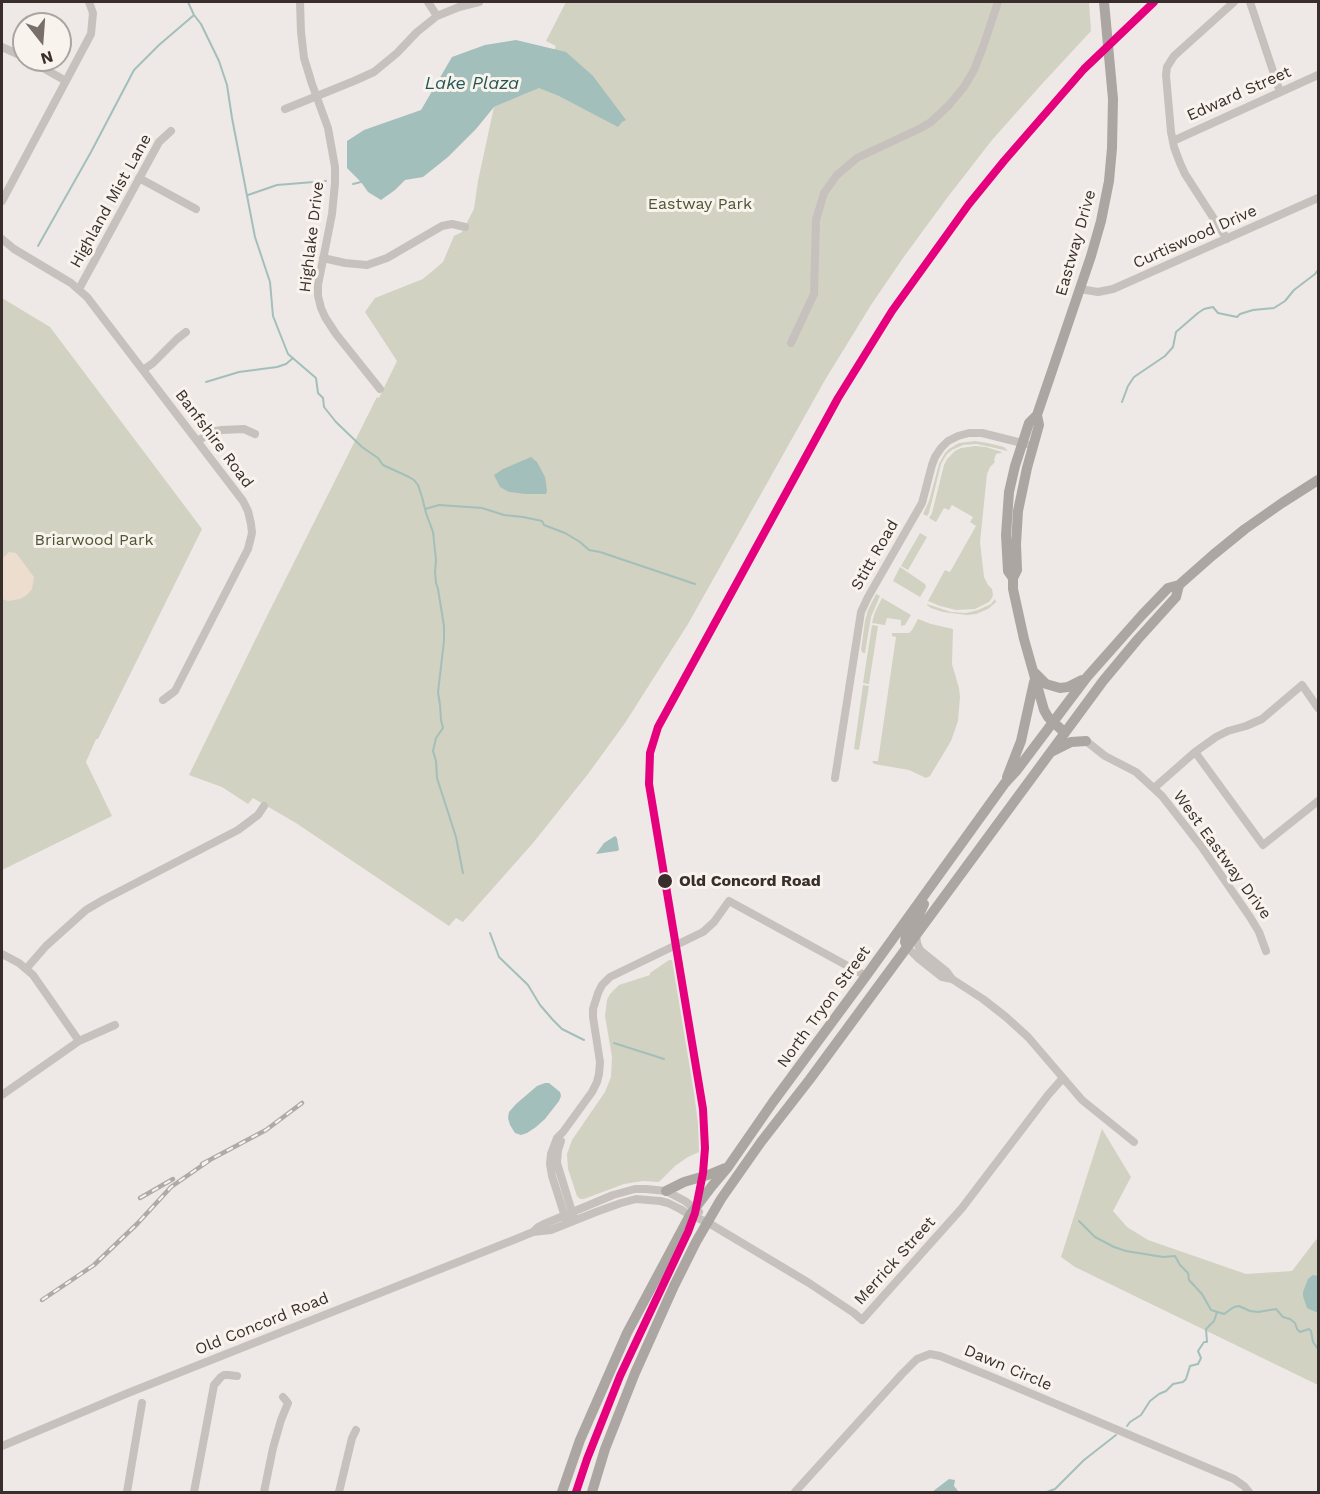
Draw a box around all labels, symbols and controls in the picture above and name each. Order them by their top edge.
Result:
north arrow [12,12,72,72]
text: N [38,47,55,69]
street label: Edward Street [1184,62,1294,126]
water label: Lake Plaza [425,73,519,95]
street label: Highland Mist Lane [66,131,156,271]
street label: Highlake Drive [296,180,328,294]
street label: Eastway Drive [1052,188,1100,298]
park label: Eastway Park [648,194,752,214]
street label: Curtiswood Drive [1130,201,1260,273]
street label: Banfshire Road [171,386,257,492]
street label: Stitt Road [847,516,903,594]
park label: Briarwood Park [34,530,154,550]
street label: West Eastway Drive [1169,787,1275,923]
place label: Old Concord Road [679,871,821,891]
marker: Old Concord Road [656,872,674,890]
street label: North Tryon Street [773,942,875,1072]
street label: Merrick Street [850,1213,940,1309]
street label: Old Concord Road [192,1288,332,1360]
street label: Dawn Circle [961,1341,1055,1395]

